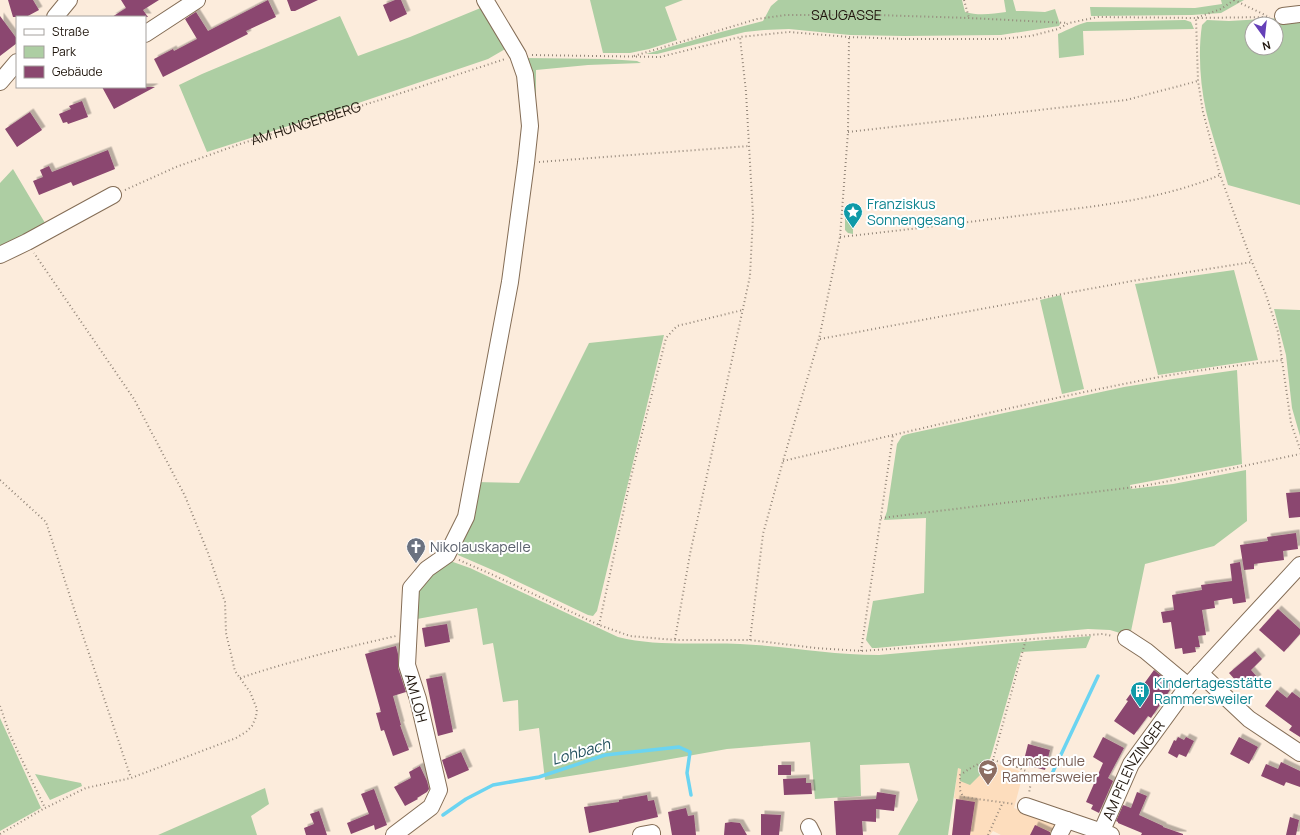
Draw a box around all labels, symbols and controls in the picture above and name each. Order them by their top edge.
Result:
street label: SAUGASSE [811,5,882,24]
legend [16,16,146,88]
north arrow [1244,16,1284,56]
text: Straße [52,23,89,40]
text: N [1261,38,1272,54]
text: Park [52,43,77,60]
text: Gebäude [52,63,103,80]
street label: AM HUNGERBERG [248,96,363,149]
place label: Franziskus Sonnengesang [867,194,965,229]
place icon: Franziskus Sonnengesang [842,201,864,229]
church icon: Nikolauskapelle [405,536,427,564]
place label: Nikolauskapelle [430,537,531,556]
street label: AM LOH [401,671,432,724]
place label: Kindertagesstätte Rammersweiler [1154,673,1272,708]
building icon: Kindertagesstätte Rammersweiler [1129,680,1151,708]
street label: AM PFLENZINGER [1098,716,1169,823]
water label: Lohbach [549,733,614,770]
place label: Grundschule Rammersweier [1002,751,1097,786]
school or university icon: Grundschule Rammersweier [977,758,999,786]

